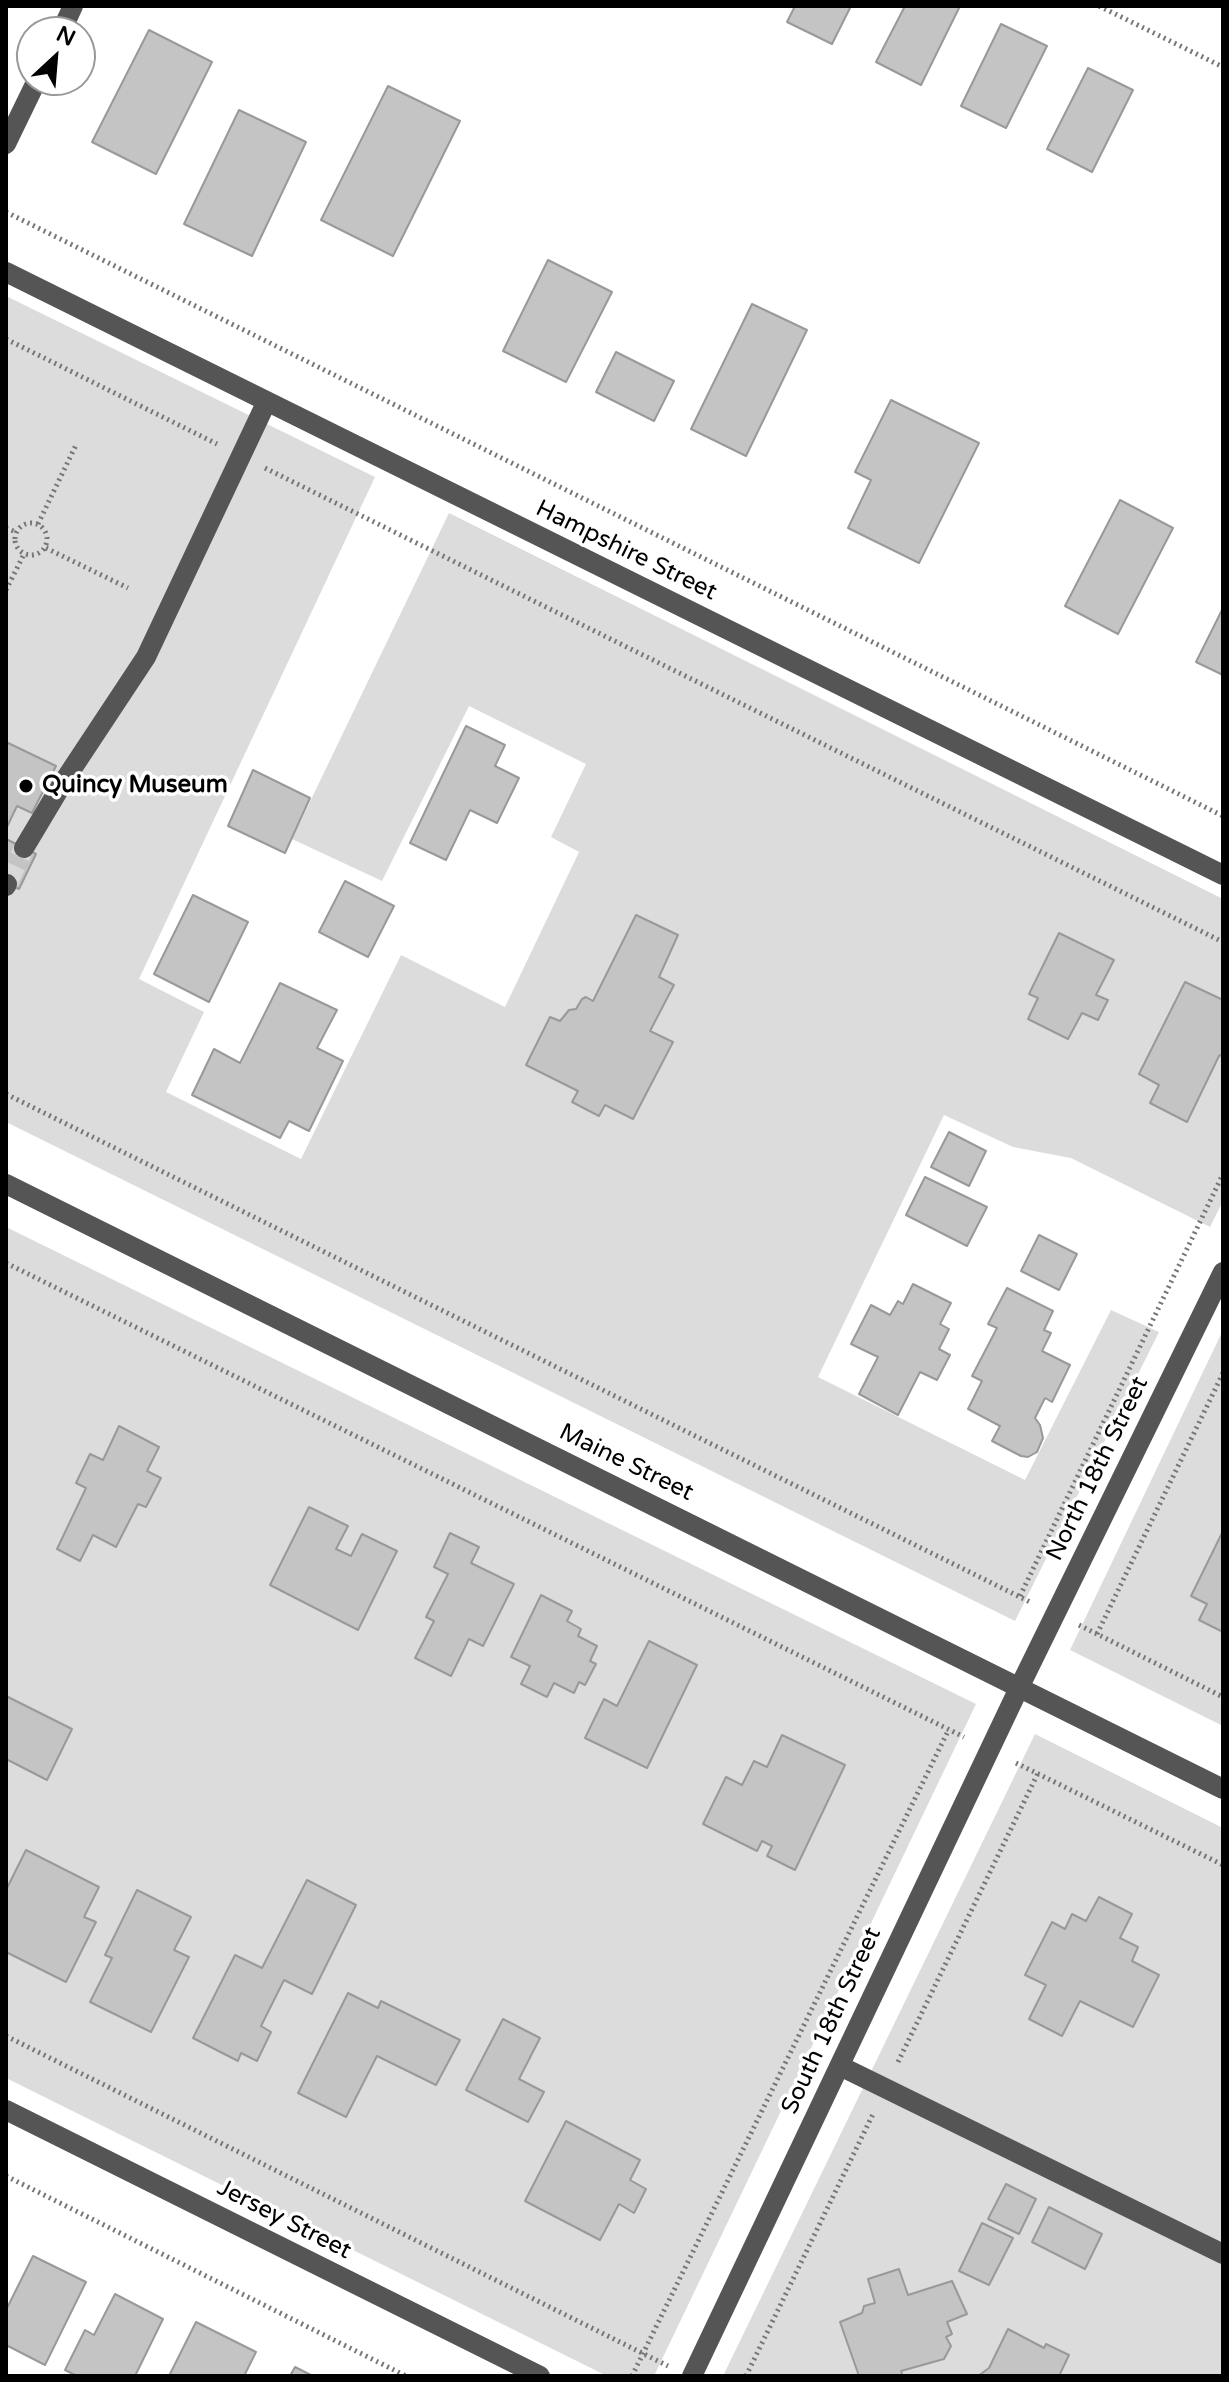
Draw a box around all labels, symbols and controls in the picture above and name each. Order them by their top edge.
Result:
north arrow [16,16,96,96]
text: N [52,21,79,52]
street label: Hampshire Street [531,495,721,607]
place label: Quincy Museum [42,772,228,800]
marker: Quincy Museum [17,777,35,795]
street label: North 18th Street [1041,1372,1155,1566]
street label: Maine Street [554,1418,698,1508]
street label: South 18th Street [776,1923,888,2119]
street label: Jersey Street [212,2174,356,2266]

